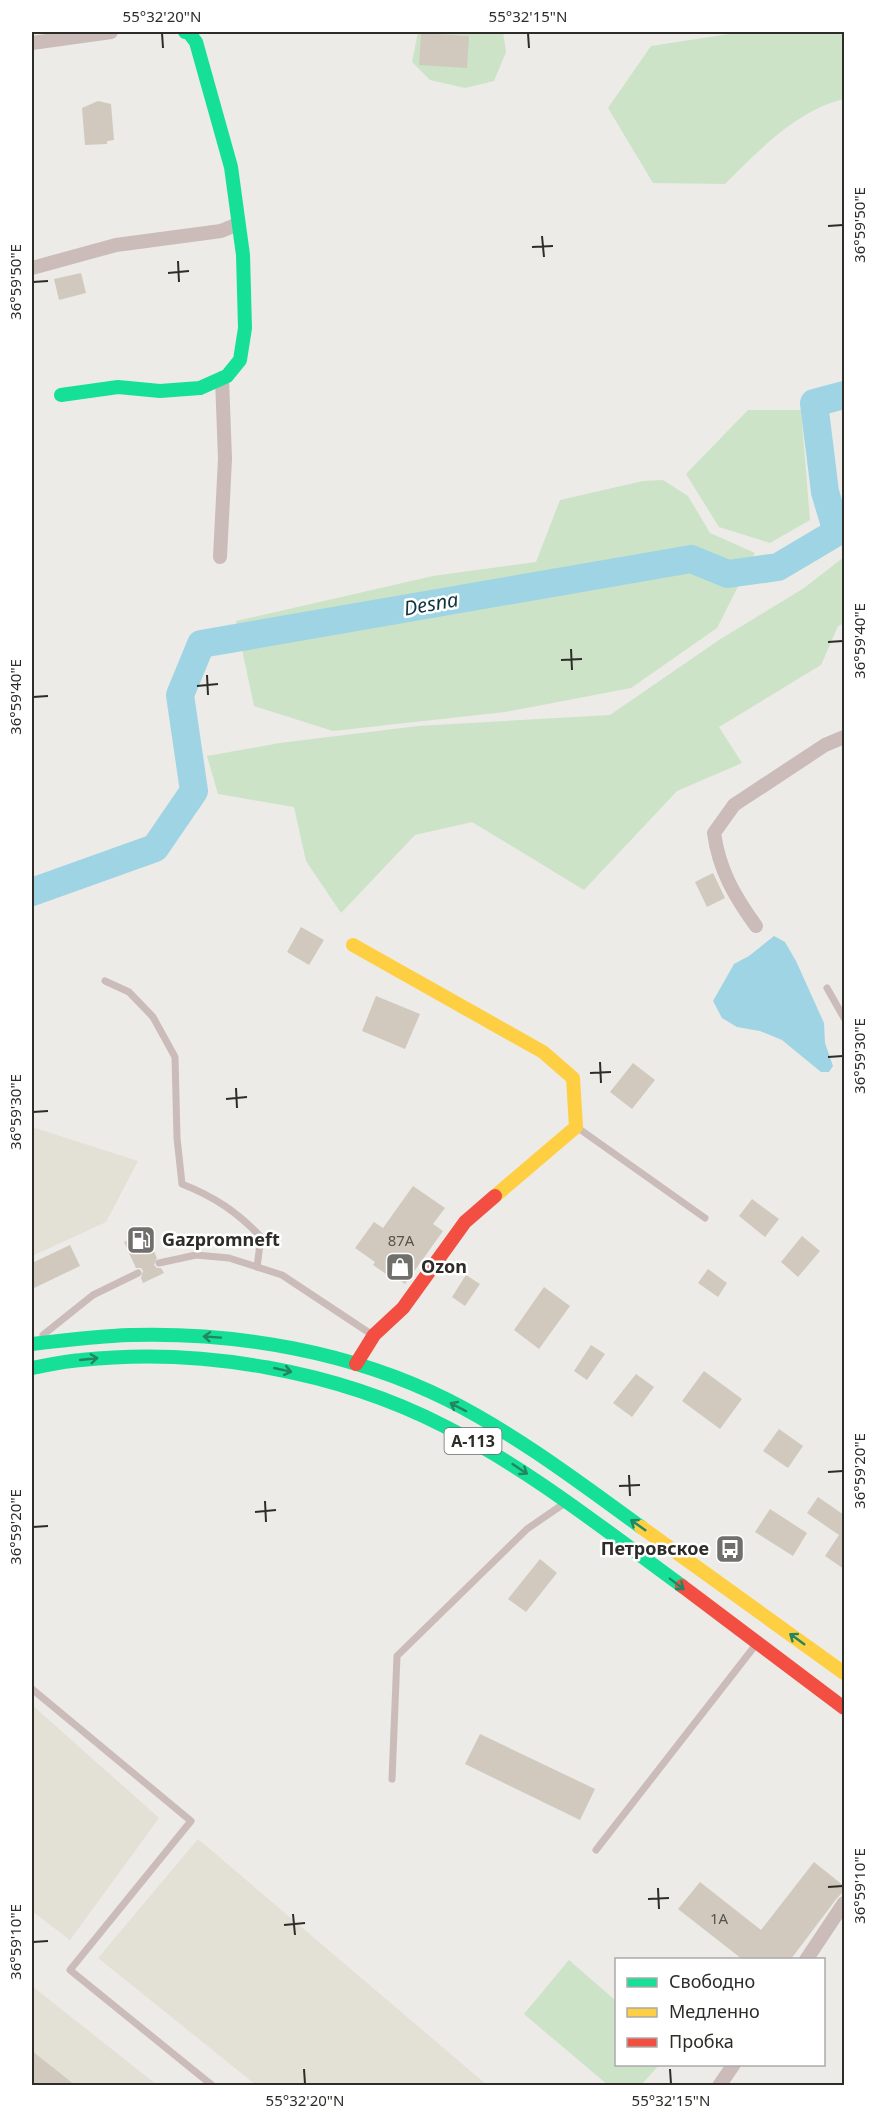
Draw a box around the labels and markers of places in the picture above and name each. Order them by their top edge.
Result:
fuel station icon: Gazpromneft [125,1224,157,1256]
place label: Gazpromneft [162,1227,280,1251]
shop icon: Ozon [384,1251,416,1283]
place label: Ozon [421,1254,467,1278]
bus stop icon: Петровское [714,1533,746,1565]
place label: Петровское [601,1536,709,1560]

